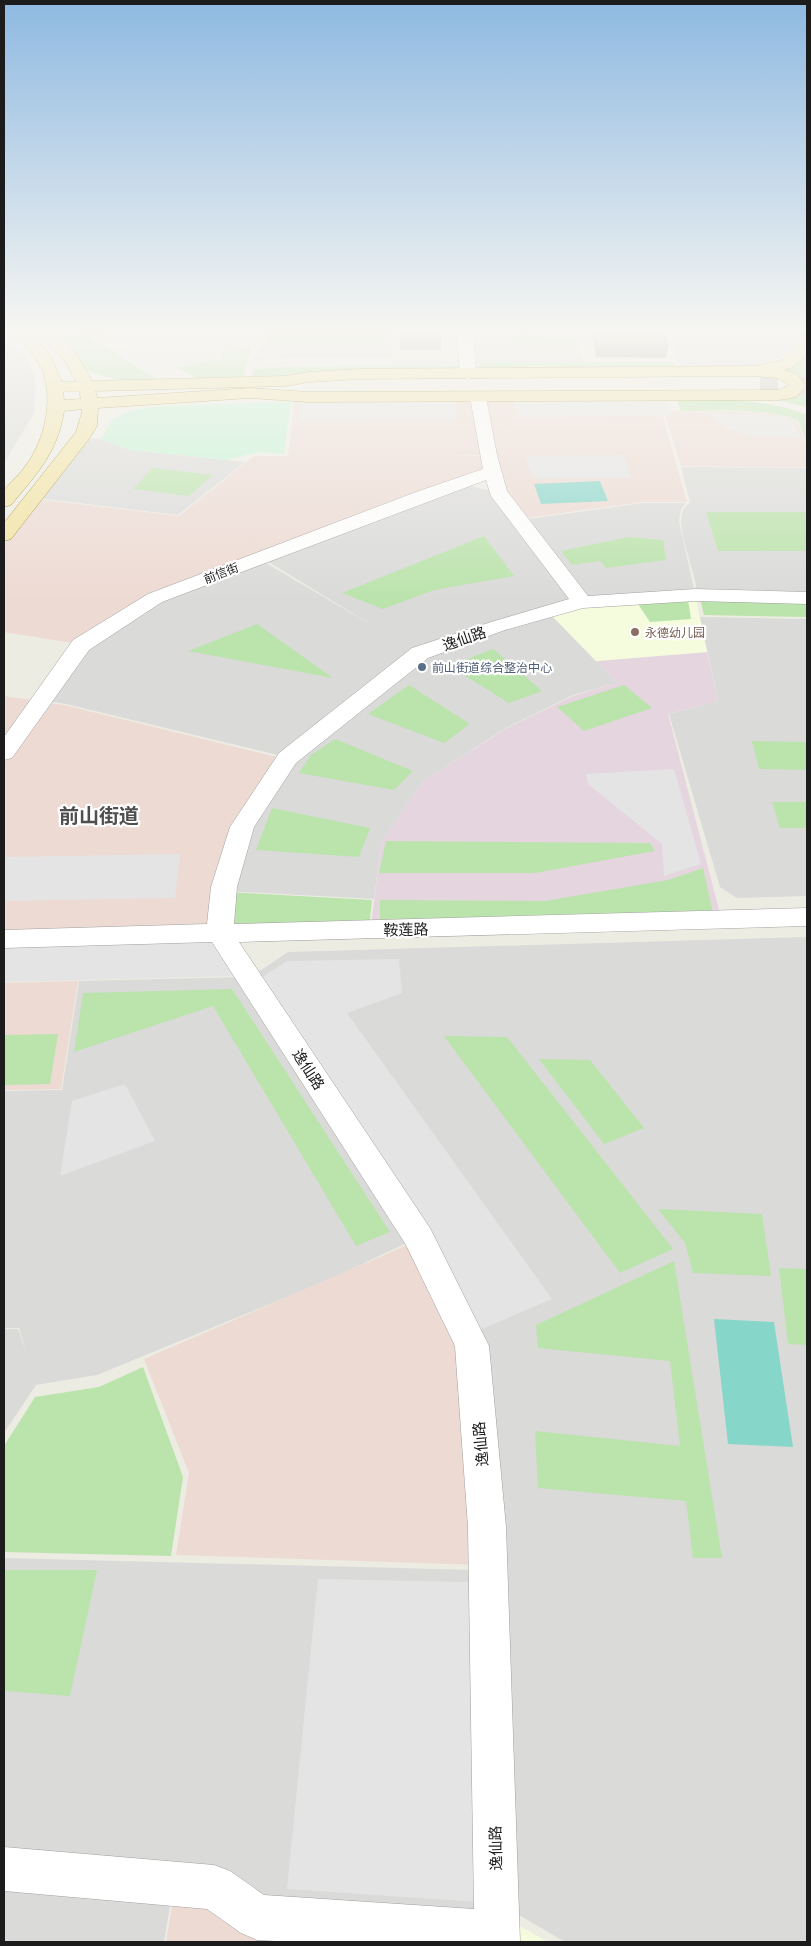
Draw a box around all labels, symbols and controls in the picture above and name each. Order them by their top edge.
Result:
street label: 前信街 [201,559,241,587]
street label: 逸仙路 [439,621,489,655]
place label: 永德幼儿园 [645,624,705,641]
marker: 永德幼儿园 [629,626,641,638]
place label: 前山街道综合整治中心 [432,659,552,676]
marker: 前山街道综合整治中心 [416,661,428,673]
district label: 前山街道 [59,802,139,829]
street label: 鞍莲路 [383,919,429,939]
street label: 逸仙路 [288,1045,330,1093]
street label: 逸仙路 [468,1421,492,1467]
street label: 逸仙路 [485,1825,505,1871]

